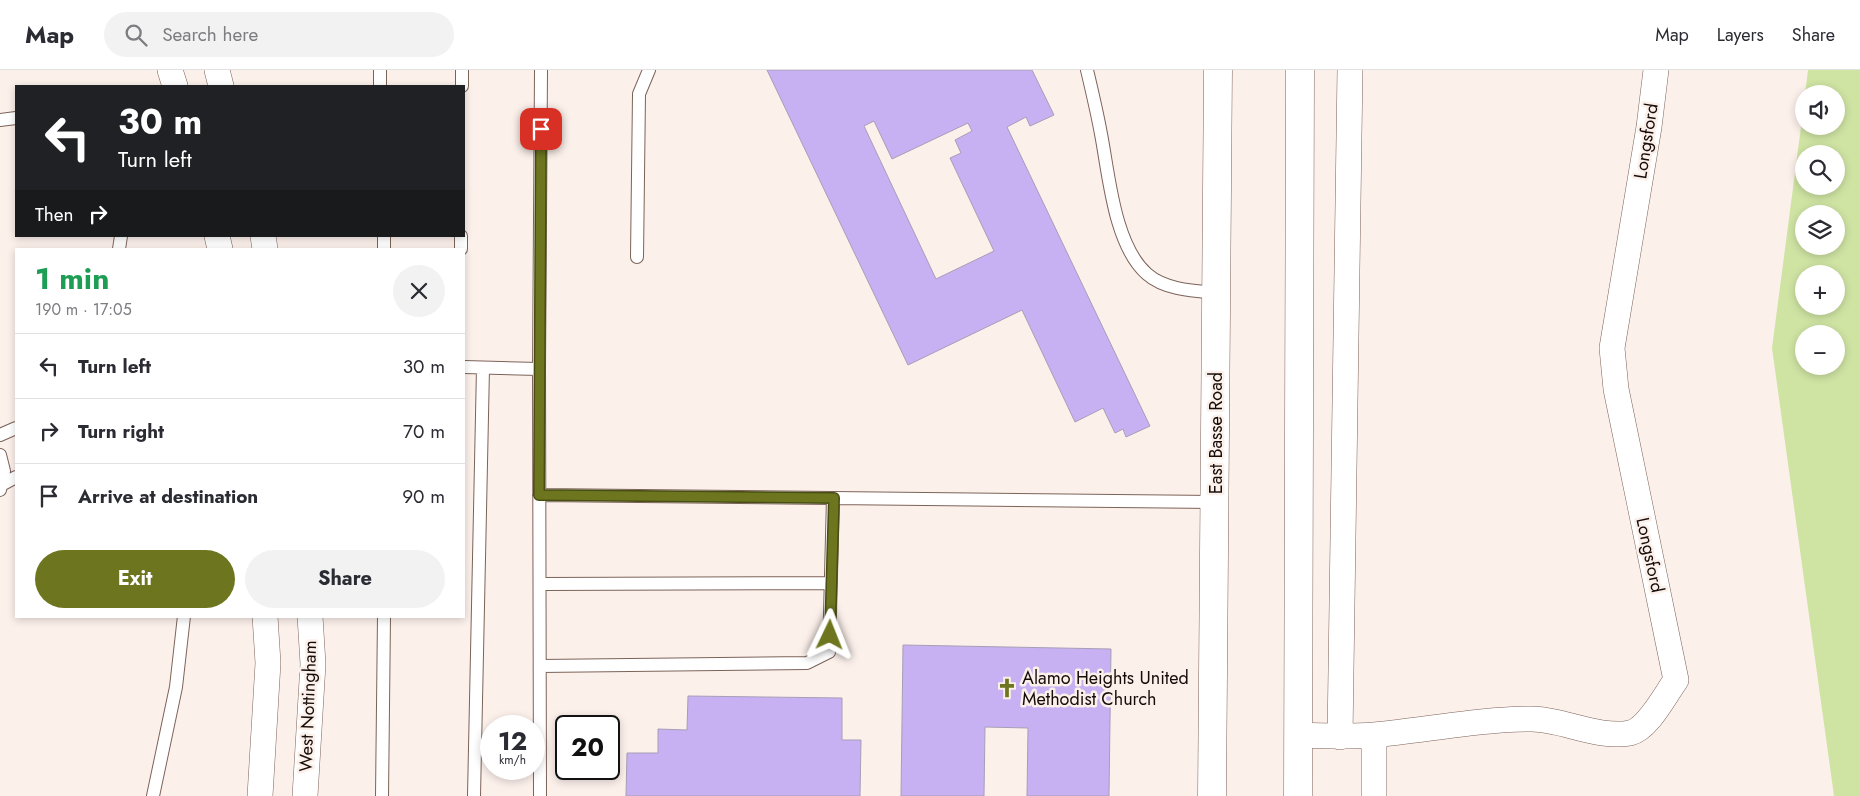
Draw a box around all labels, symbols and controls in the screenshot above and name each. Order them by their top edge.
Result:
search box [104,12,454,57]
text: Map [25,17,74,52]
icon: search [122,21,150,49]
text: Search here [162,21,258,48]
text: Map [1655,22,1689,48]
text: Layers [1717,22,1764,48]
text: Share [1792,22,1835,48]
map controls [1795,85,1845,375]
button: sound [1795,85,1845,135]
text: 30 m [118,97,202,147]
street label: Longsford [1627,101,1665,181]
icon: left [35,105,100,170]
pin [520,108,562,150]
icon: arrive [527,115,555,143]
text: Turn left [118,143,192,175]
button: search [1795,145,1845,195]
icon: right [84,200,112,228]
text: Then [35,201,74,228]
button: layers [1795,205,1845,255]
text: 1 min [35,257,109,300]
button: close [393,265,445,317]
button: + [1795,265,1845,315]
text: 190 m · 17:05 [35,298,132,321]
button: − [1795,325,1845,375]
icon: left [35,352,63,380]
text: Turn left [78,353,151,380]
text: 30 m [403,353,445,380]
street label: East Basse Road [1203,372,1229,494]
icon: right [35,417,63,445]
text: Turn right [78,418,164,445]
text: 70 m [403,418,445,445]
icon: arrive [35,482,63,510]
text: Arrive at destination [78,483,258,510]
text: 90 m [402,483,445,510]
street label: Longsford [1629,515,1671,595]
button: Exit [35,550,235,608]
button: Share [245,550,445,608]
position arrow [803,608,855,660]
street label: West Nottingham [293,640,323,772]
place label: Alamo Heights United Methodist Church [1022,665,1189,712]
church icon: Alamo Heights United Methodist Church [996,677,1018,699]
speed limit sign: 20 [555,715,620,780]
text: 12 [498,723,527,759]
text: km/h [499,751,526,769]

